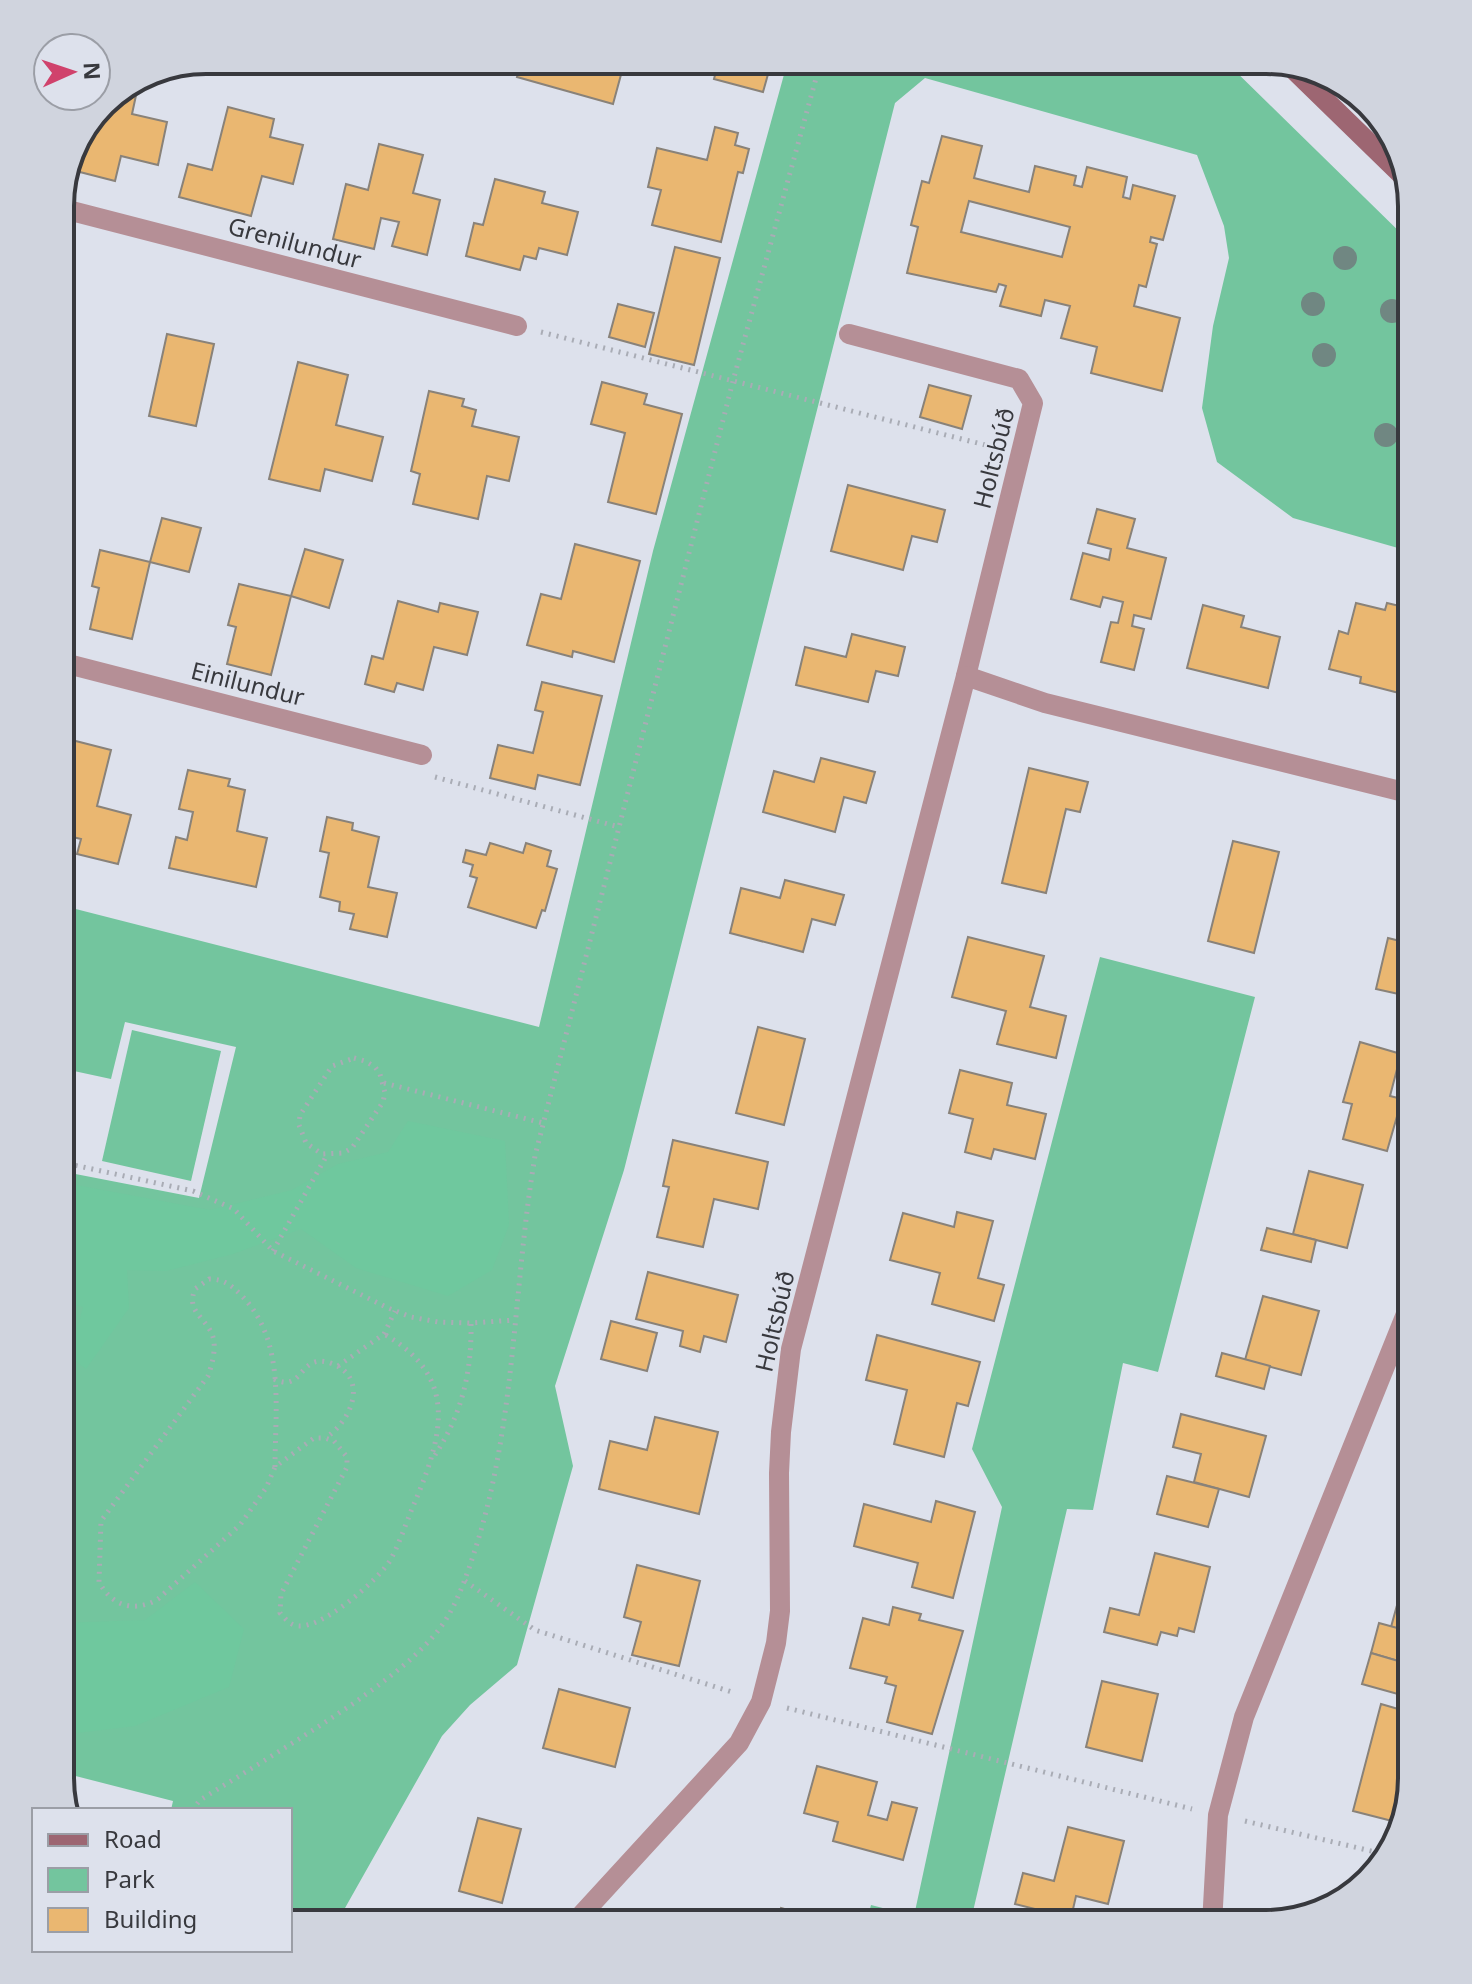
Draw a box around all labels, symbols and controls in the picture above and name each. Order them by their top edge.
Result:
north arrow [32,32,112,112]
text: N [78,61,108,81]
street label: Grenilundur [225,208,365,276]
street label: Holtsbúð [965,404,1021,512]
street label: Einilundur [188,653,308,713]
street label: Holtsbúð [746,1267,802,1375]
legend [32,1808,292,1952]
text: Road [104,1822,162,1855]
text: Park [104,1862,155,1895]
text: Building [104,1902,197,1935]

